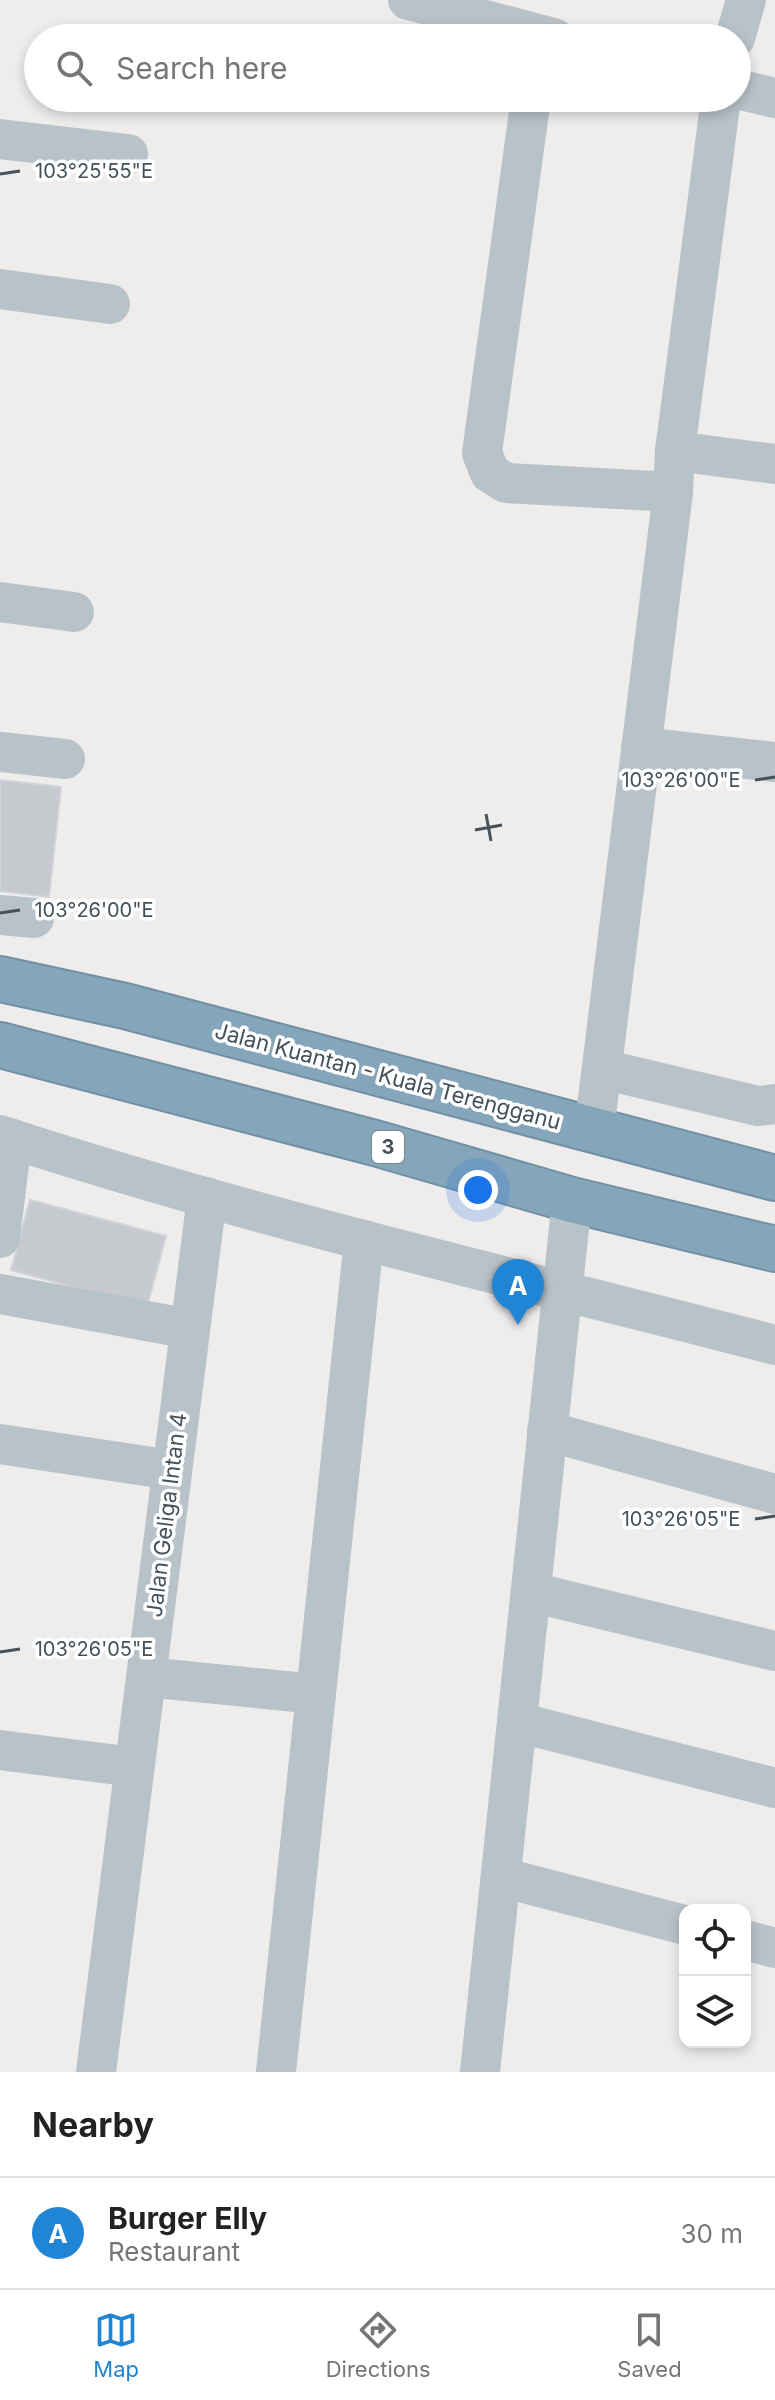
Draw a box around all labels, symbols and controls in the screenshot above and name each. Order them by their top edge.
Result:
search box [24,24,751,112]
icon: search [52,46,96,90]
text: Search here [116,50,288,86]
text: 103°25'55"E [35,159,153,183]
text: 103°26'00"E [621,768,741,792]
text: 103°26'00"E [34,898,154,922]
street label: Jalan Kuantan - Kuala Terengganu [212,1017,564,1135]
road number: 3 [372,1131,404,1163]
your location [458,1170,498,1210]
pin: A [492,1259,544,1325]
street label: Jalan Geliga Intan 4 [141,1411,191,1619]
text: 103°26'05"E [622,1507,740,1531]
text: 103°26'05"E [35,1637,153,1661]
map controls [679,1904,751,2048]
button: locate [679,1904,751,1976]
button: layers [679,1976,751,2048]
text: Nearby [32,2104,154,2145]
text: Burger Elly [108,2200,267,2236]
text: A [48,2218,68,2249]
text: 30 m [680,2218,743,2249]
text: Restaurant [108,2236,240,2267]
tab: Map [93,2308,139,2382]
tab: Directions [326,2308,431,2382]
tab: Saved [617,2308,682,2382]

